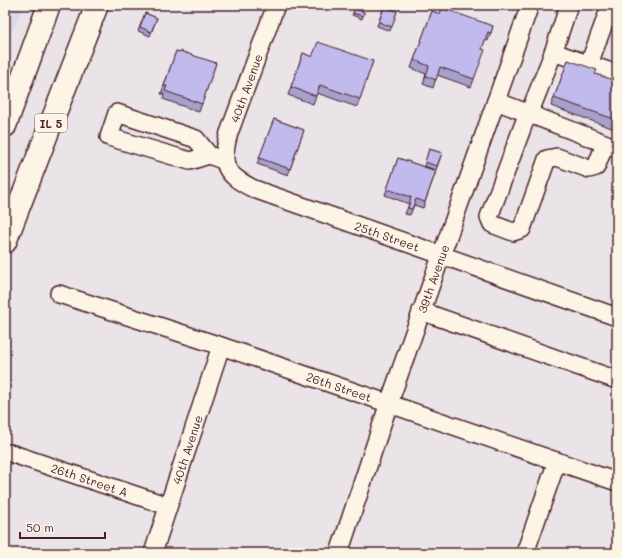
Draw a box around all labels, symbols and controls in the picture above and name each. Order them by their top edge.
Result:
street label: 40th Avenue [226,52,266,124]
road number: IL 5 [35,114,67,132]
street label: 25th Street [353,217,422,255]
street label: 39th Avenue [414,242,453,315]
street label: 26th Street [304,368,374,405]
street label: 40th Avenue [168,413,206,486]
street label: 26th Street A [49,459,130,500]
scale bar [20,514,105,540]
text: 50 m [26,519,54,535]

